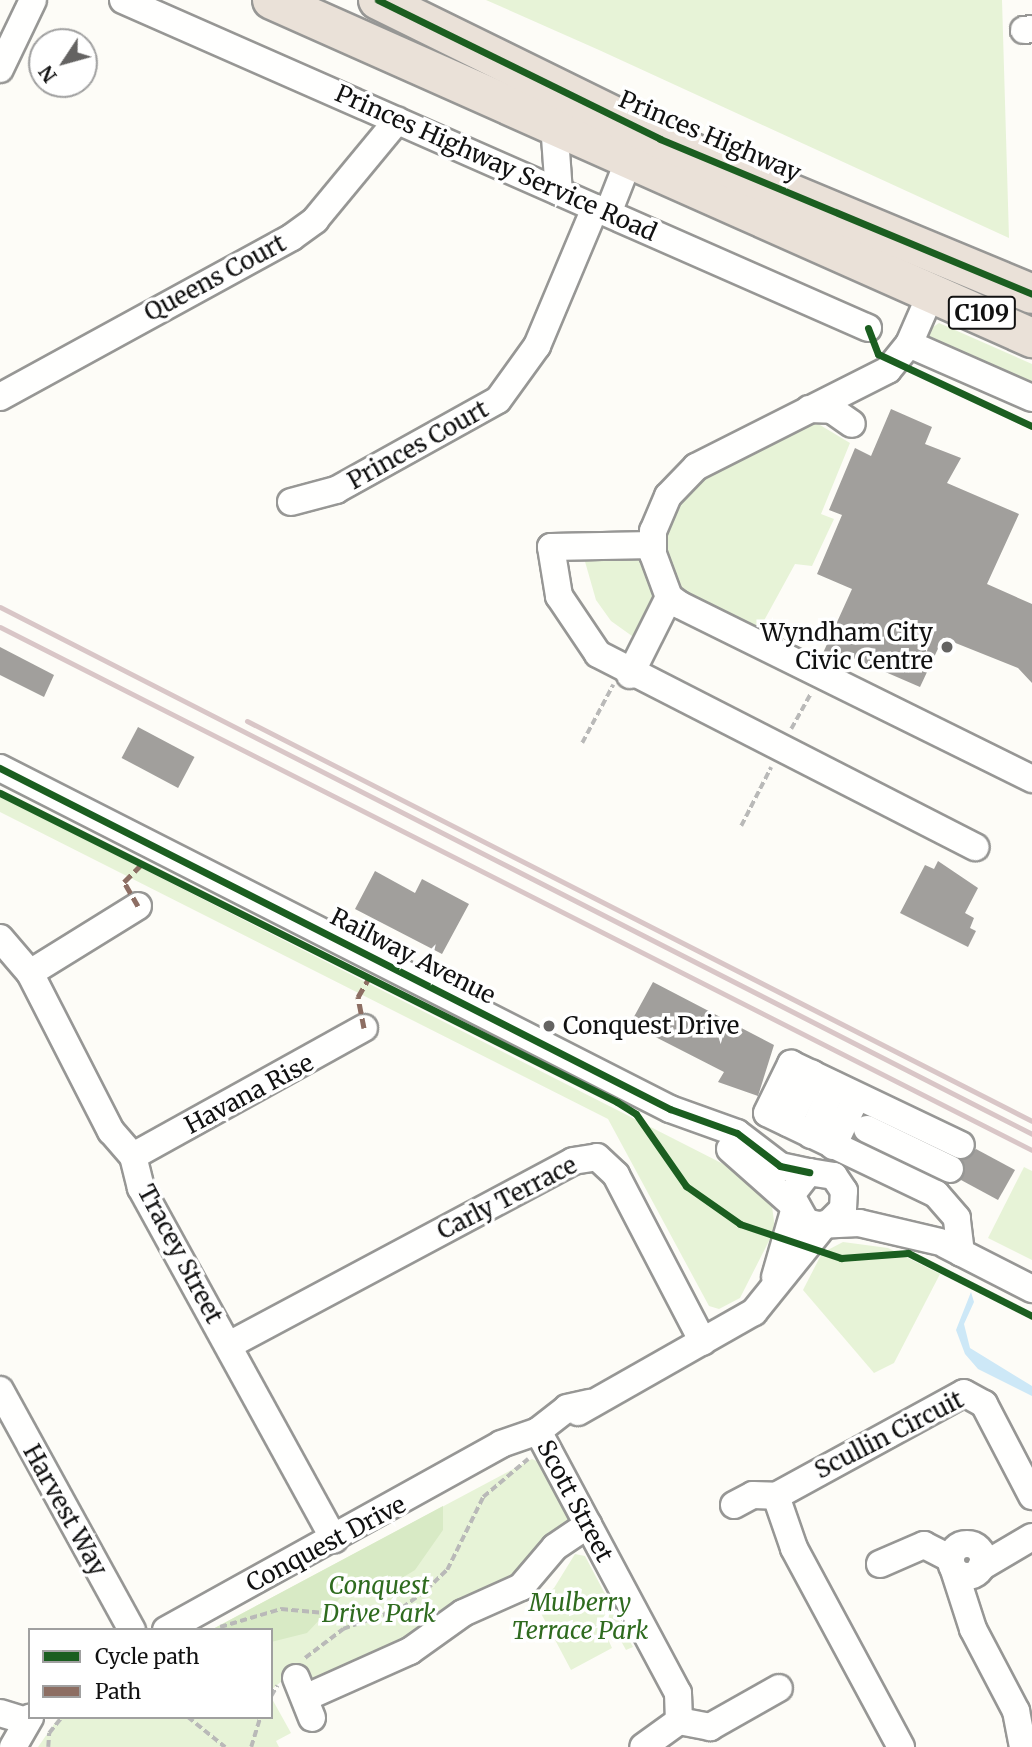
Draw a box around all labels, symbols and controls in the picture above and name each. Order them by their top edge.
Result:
north arrow [28,28,98,98]
text: N [34,61,62,87]
street label: Princes Highway Service Road [331,79,661,247]
street label: Princes Highway [615,85,805,187]
street label: Queens Court [139,229,291,327]
road number: C109 [947,294,1017,332]
street label: Princes Court [343,394,493,496]
place label: Wyndham City Civic Centre [761,619,933,675]
marker: Wyndham City Civic Centre [939,639,955,655]
street label: Railway Avenue [326,902,500,1010]
place label: Conquest Drive [563,1012,739,1040]
marker: Conquest Drive [541,1018,557,1034]
street label: Havana Rise [180,1048,318,1140]
street label: Carly Terrace [432,1150,582,1246]
street label: Tracey Street [131,1180,229,1328]
street label: Scullin Circuit [810,1385,968,1485]
street label: Scott Street [531,1435,619,1567]
street label: Harvest Way [17,1439,113,1581]
street label: Conquest Drive [241,1490,411,1598]
park label: Conquest Drive Park [322,1572,436,1628]
park label: Mulberry Terrace Park [512,1589,648,1645]
legend [28,1628,273,1719]
text: Cycle path [95,1643,199,1670]
text: Path [95,1678,141,1705]

